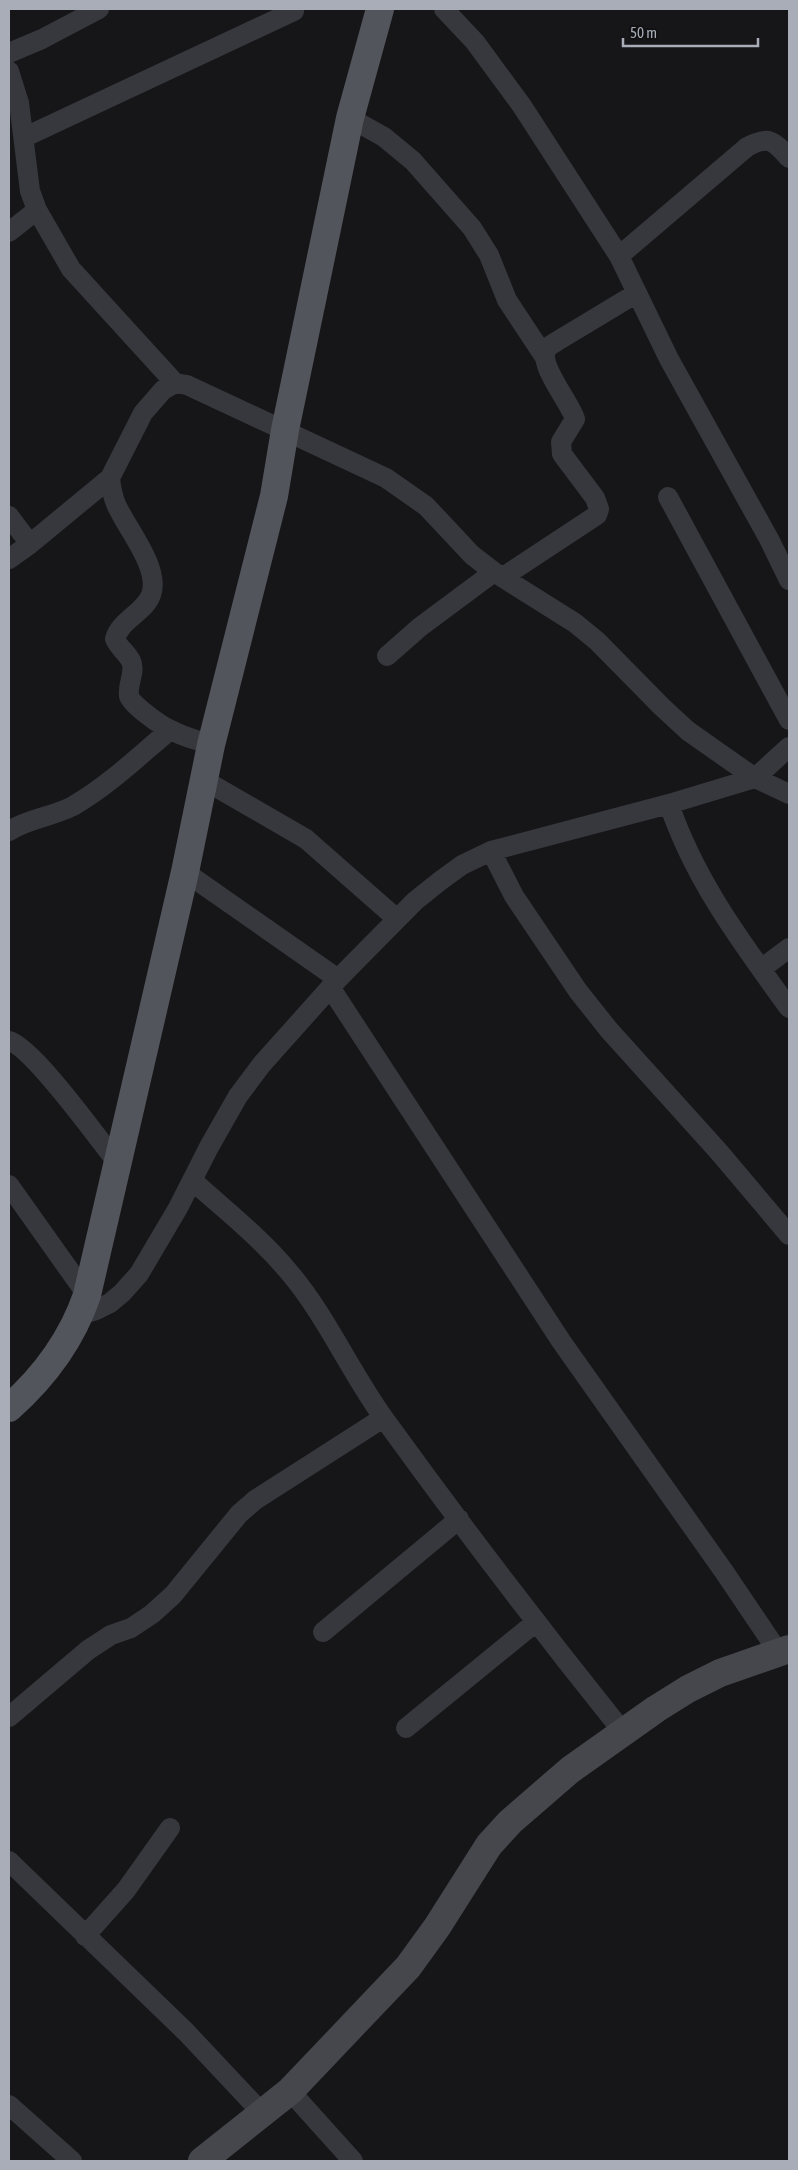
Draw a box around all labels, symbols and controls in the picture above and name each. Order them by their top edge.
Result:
scale bar [623,15,758,47]
text: 50 m [630,24,657,41]

